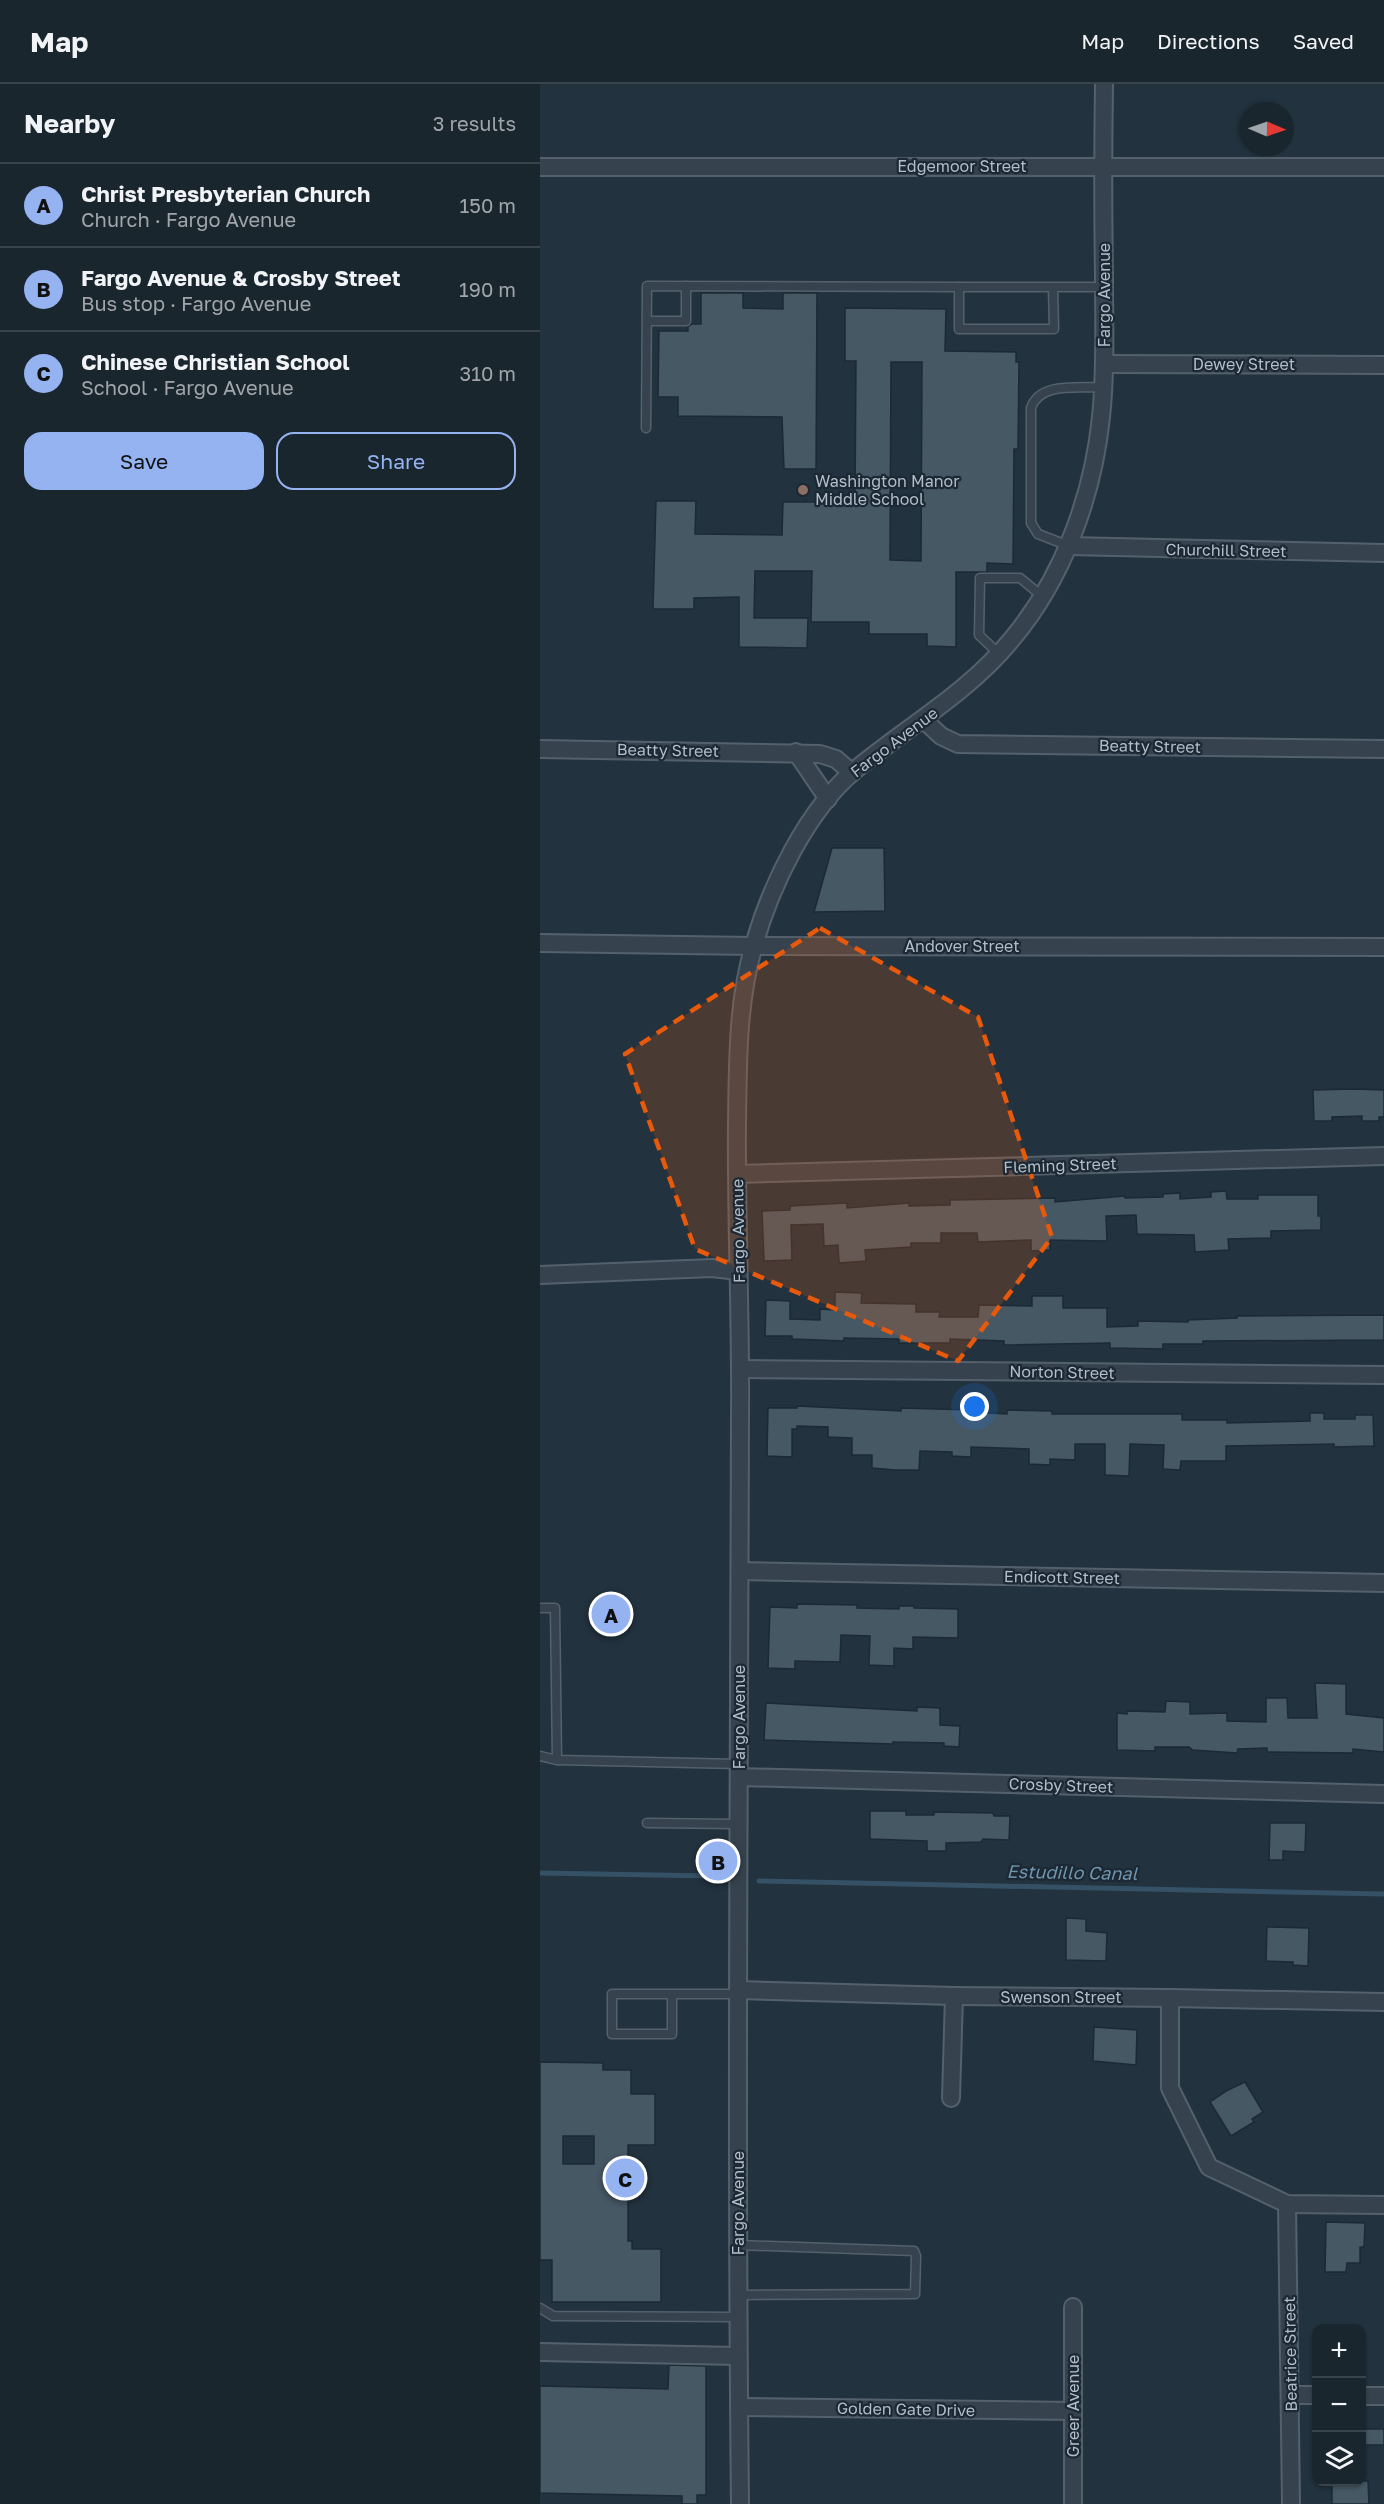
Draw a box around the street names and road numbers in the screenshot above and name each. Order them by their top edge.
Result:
street label: Edgemoor Street [897,156,1027,176]
street label: Fargo Avenue [1094,243,1114,347]
street label: Dewey Street [1193,354,1295,374]
street label: Churchill Street [1165,539,1287,561]
street label: Fargo Avenue [846,703,942,781]
street label: Beatty Street [1099,735,1201,757]
street label: Beatty Street [617,739,719,761]
street label: Andover Street [904,936,1020,956]
street label: Fleming Street [1003,1153,1117,1177]
street label: Fargo Avenue [727,1179,749,1283]
street label: Norton Street [1009,1361,1115,1383]
street label: Endicott Street [1004,1566,1120,1588]
street label: Fargo Avenue [729,1665,749,1769]
street label: Crosby Street [1008,1773,1114,1797]
street label: Swenson Street [1000,1987,1122,2007]
street label: Fargo Avenue [728,2151,748,2255]
street label: Beatrice Street [1279,2296,1301,2412]
street label: Greer Avenue [1063,2355,1083,2457]
street label: Golden Gate Drive [837,2398,975,2420]

